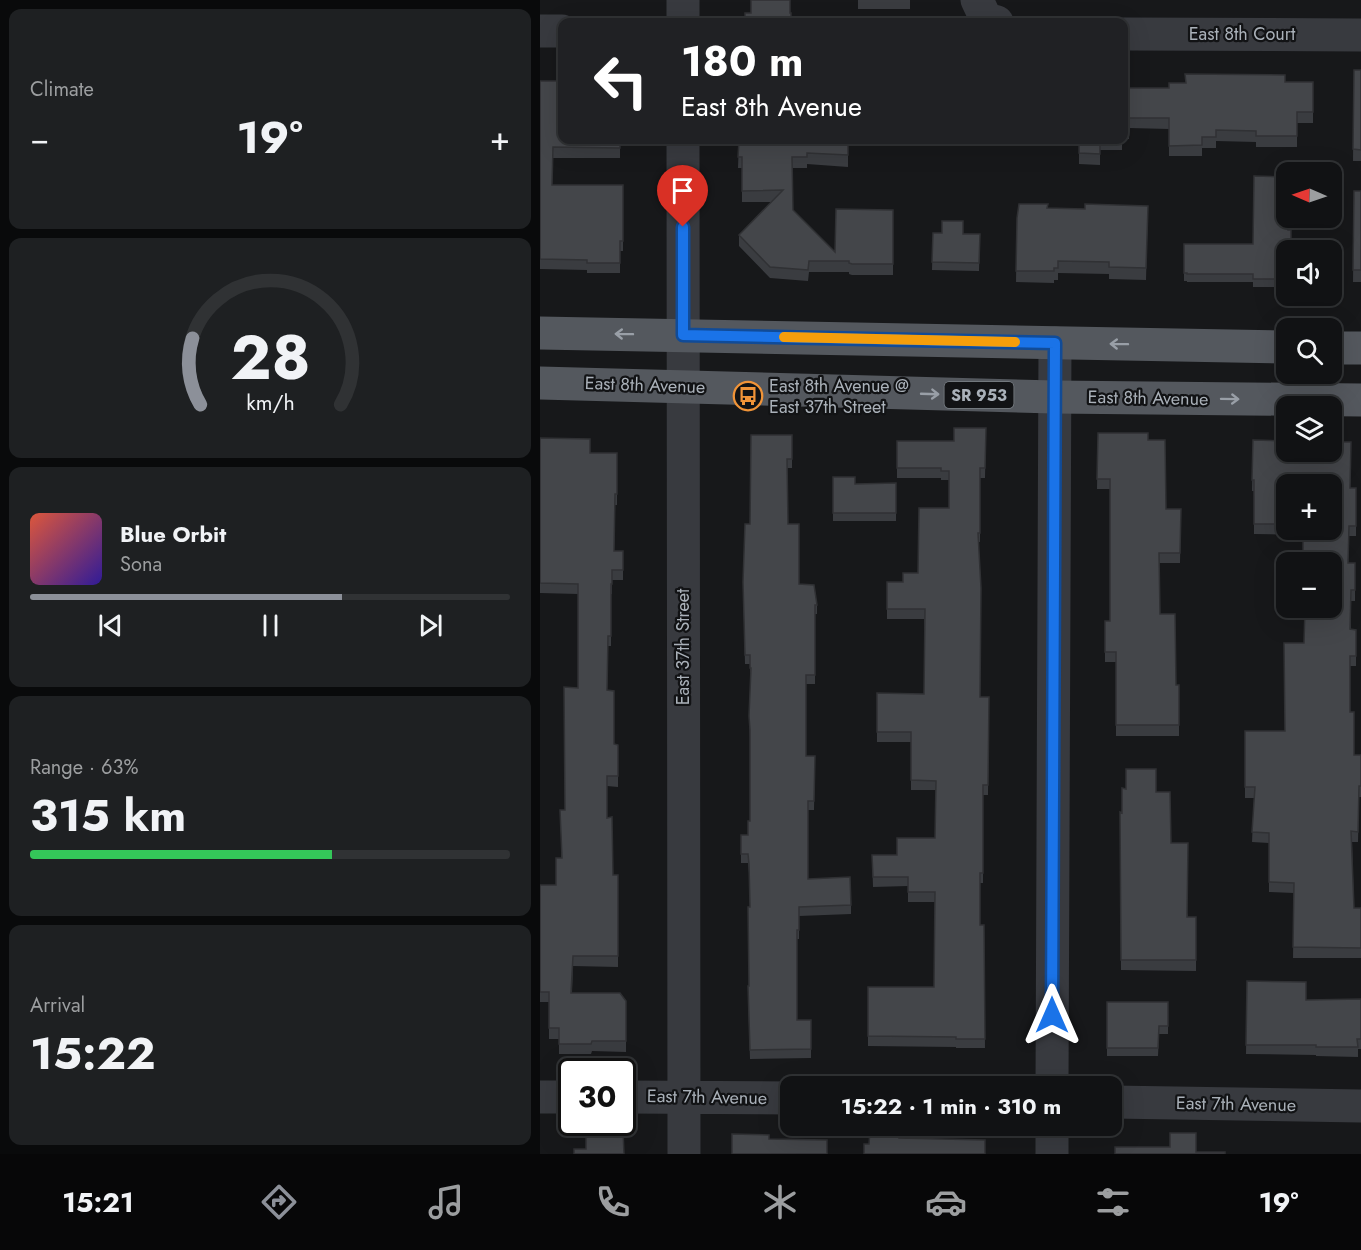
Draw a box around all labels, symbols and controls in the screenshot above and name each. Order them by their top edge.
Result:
street label: East 8th Court [1189,21,1296,47]
text: 180 m [681,31,804,92]
icon: left [582,42,660,120]
text: Climate [30,75,94,104]
text: East 8th Avenue [681,87,862,126]
text: 19° [236,105,303,170]
text: − [30,115,49,162]
text: + [490,115,510,162]
north arrow [1276,162,1342,228]
map controls [1276,162,1342,618]
pin [657,165,708,227]
icon: arrive [666,174,699,207]
button: sound [1276,240,1342,306]
text: 28 [230,312,310,402]
button: search [1276,318,1342,384]
one-way arrow [615,329,635,340]
one-way arrow [1110,338,1130,350]
street label: East 8th Avenue [584,370,706,400]
place label: East 8th Avenue @ East 37th Street [769,373,909,420]
bus stop icon: East 8th Avenue @ East 37th Street [732,380,764,412]
road number: SR 953 [944,382,1014,408]
street label: East 8th Avenue [1087,384,1209,412]
text: km/h [246,387,294,418]
one-way arrow [920,388,940,399]
one-way arrow [1220,393,1240,405]
button: layers [1276,396,1342,462]
button: + [1276,474,1342,540]
text: Blue Orbit [120,518,226,550]
text: Sona [120,550,162,579]
button: − [1276,552,1342,618]
street label: East 37th Street [670,588,696,705]
icon: previous [94,609,127,642]
icon: pause [254,609,287,642]
icon: next [414,609,447,642]
text: Range · 63% [30,753,138,782]
text: 315 km [30,783,186,848]
position arrow [1020,983,1084,1047]
text: Arrival [30,991,85,1020]
text: 15:22 [30,1021,155,1086]
speed limit sign: 30 [558,1058,636,1136]
street label: East 7th Avenue [647,1083,767,1111]
text: 15:22 · 1 min · 310 m [841,1090,1061,1122]
street label: East 7th Avenue [1176,1090,1296,1118]
icon: directions [258,1181,300,1223]
icon: music [425,1181,467,1223]
icon: phone [592,1181,634,1223]
icon: climate [759,1181,801,1223]
icon: car [925,1181,967,1223]
icon: filters [1092,1181,1134,1223]
text: 15:21 [62,1183,134,1222]
text: 19° [1259,1183,1299,1222]

